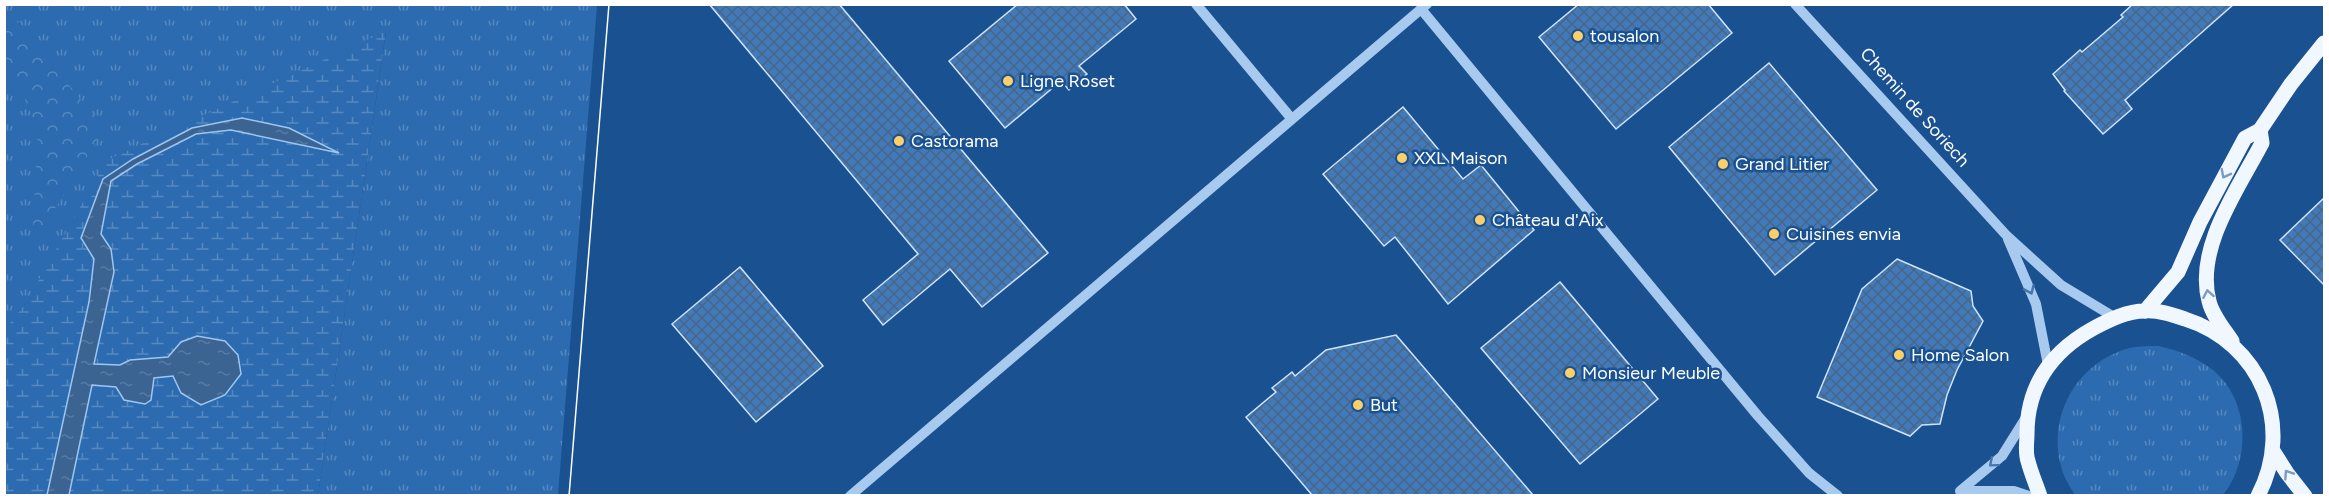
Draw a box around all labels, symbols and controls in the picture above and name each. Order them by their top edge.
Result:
place label: tousalon [1590,25,1659,47]
marker: tousalon [1571,29,1585,43]
street label: Chemin de Soriech [1856,43,1974,171]
place label: Ligne Roset [1020,70,1115,92]
marker: Ligne Roset [1001,74,1015,88]
place label: Castorama [911,130,999,152]
marker: Castorama [892,134,906,148]
place label: XXL Maison [1414,147,1507,169]
marker: XXL Maison [1395,151,1409,165]
place label: Grand Litier [1735,153,1829,175]
marker: Grand Litier [1716,157,1730,171]
one-way arrow [2221,168,2232,179]
place label: Château d'Aix [1492,209,1604,231]
marker: Château d'Aix [1473,213,1487,227]
place label: Cuisines envia [1786,223,1901,245]
marker: Cuisines envia [1767,227,1781,241]
one-way arrow [2023,283,2035,294]
one-way arrow [2202,290,2215,300]
place label: Home Salon [1911,344,2009,366]
marker: Home Salon [1892,348,1906,362]
place label: Monsieur Meuble [1582,362,1720,384]
marker: Monsieur Meuble [1563,366,1577,380]
place label: But [1370,394,1398,416]
marker: But [1351,398,1365,412]
one-way arrow [1989,456,2000,467]
one-way arrow [2284,470,2295,481]

